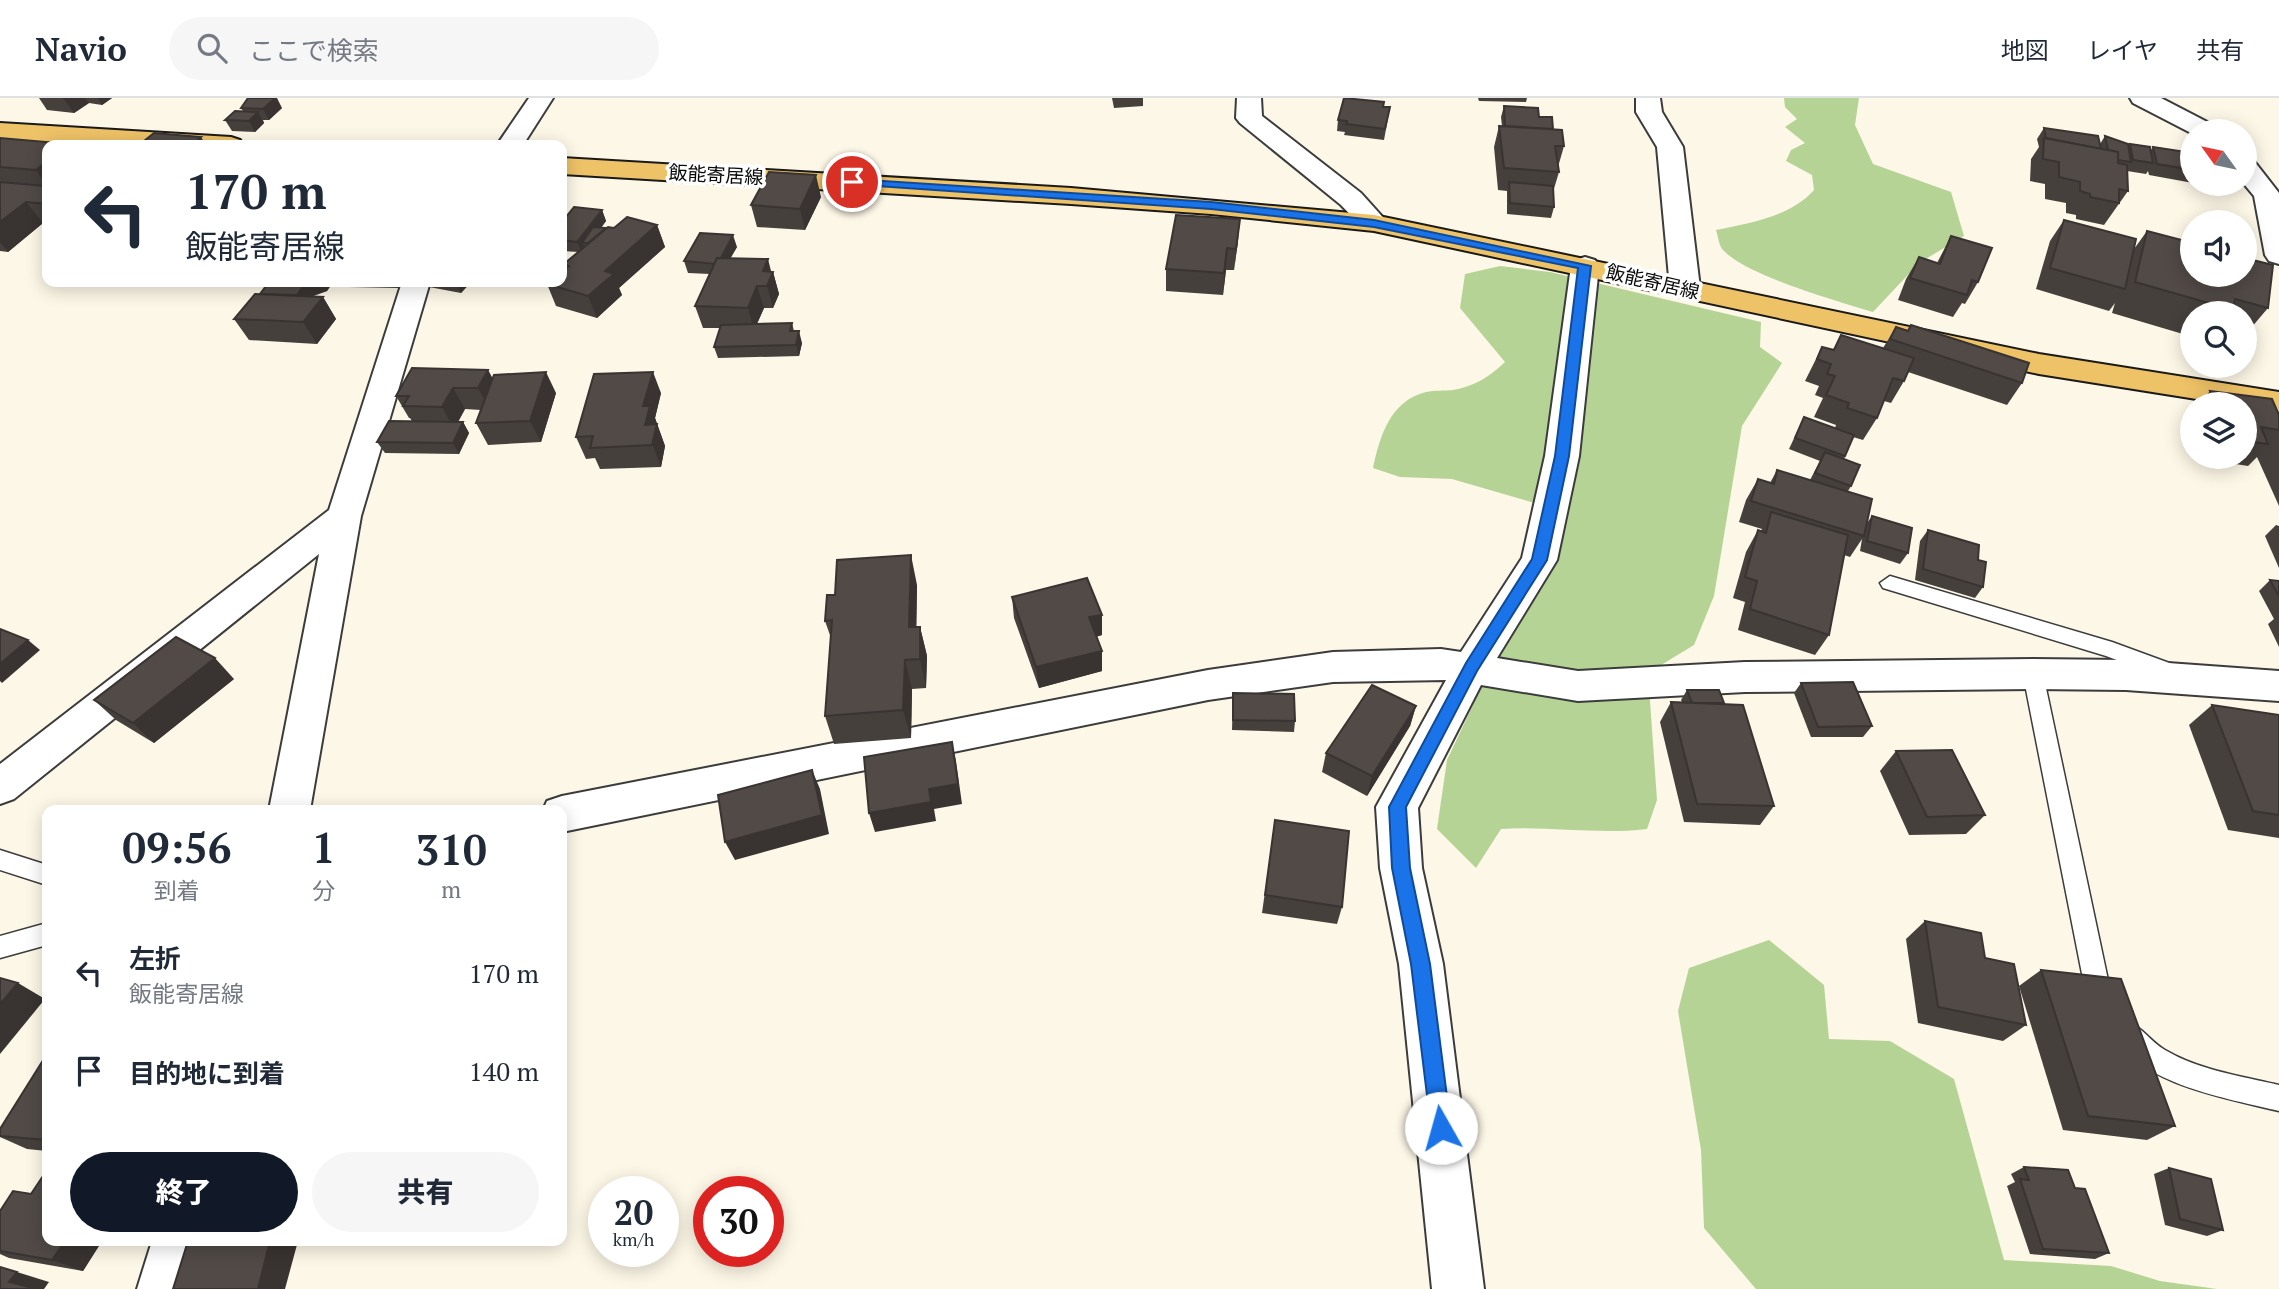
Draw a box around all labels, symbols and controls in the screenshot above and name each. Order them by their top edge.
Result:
search box [169,17,659,80]
text: Navio [35,27,127,70]
icon: search [193,29,231,67]
text: ここで検索 [249,33,379,67]
text: 地図 [2001,34,2049,66]
text: レイヤ [2087,34,2158,66]
text: 共有 [2196,34,2244,66]
north arrow [2180,119,2258,196]
map controls [2180,119,2257,469]
pin [822,152,882,212]
text: 170 m [185,158,327,223]
street label: 飯能寄居線 [668,159,764,189]
icon: arrive [833,163,871,201]
icon: left [70,168,161,259]
button: sound [2180,210,2257,287]
text: 飯能寄居線 [185,225,345,267]
street label: 飯能寄居線 [1604,258,1702,304]
button: search [2180,301,2257,378]
button: layers [2180,392,2257,469]
text: 09:56 [122,819,232,875]
text: 1 [312,819,335,875]
text: 310 [416,821,487,877]
text: m [441,874,461,905]
text: 到着 [154,875,200,906]
text: 分 [312,875,335,906]
text: 左折 [129,941,181,975]
icon: left [70,954,108,992]
text: 170 m [469,956,539,990]
text: 飯能寄居線 [129,978,244,1009]
icon: arrive [70,1052,108,1090]
text: 140 m [469,1054,539,1088]
text: 目的地に到着 [129,1056,285,1090]
position arrow [1404,1091,1478,1165]
button: 終了 [70,1152,298,1232]
button: 共有 [312,1152,539,1232]
speed limit sign: 30 [693,1176,784,1267]
text: 20 [614,1189,653,1235]
text: km/h [613,1227,654,1251]

